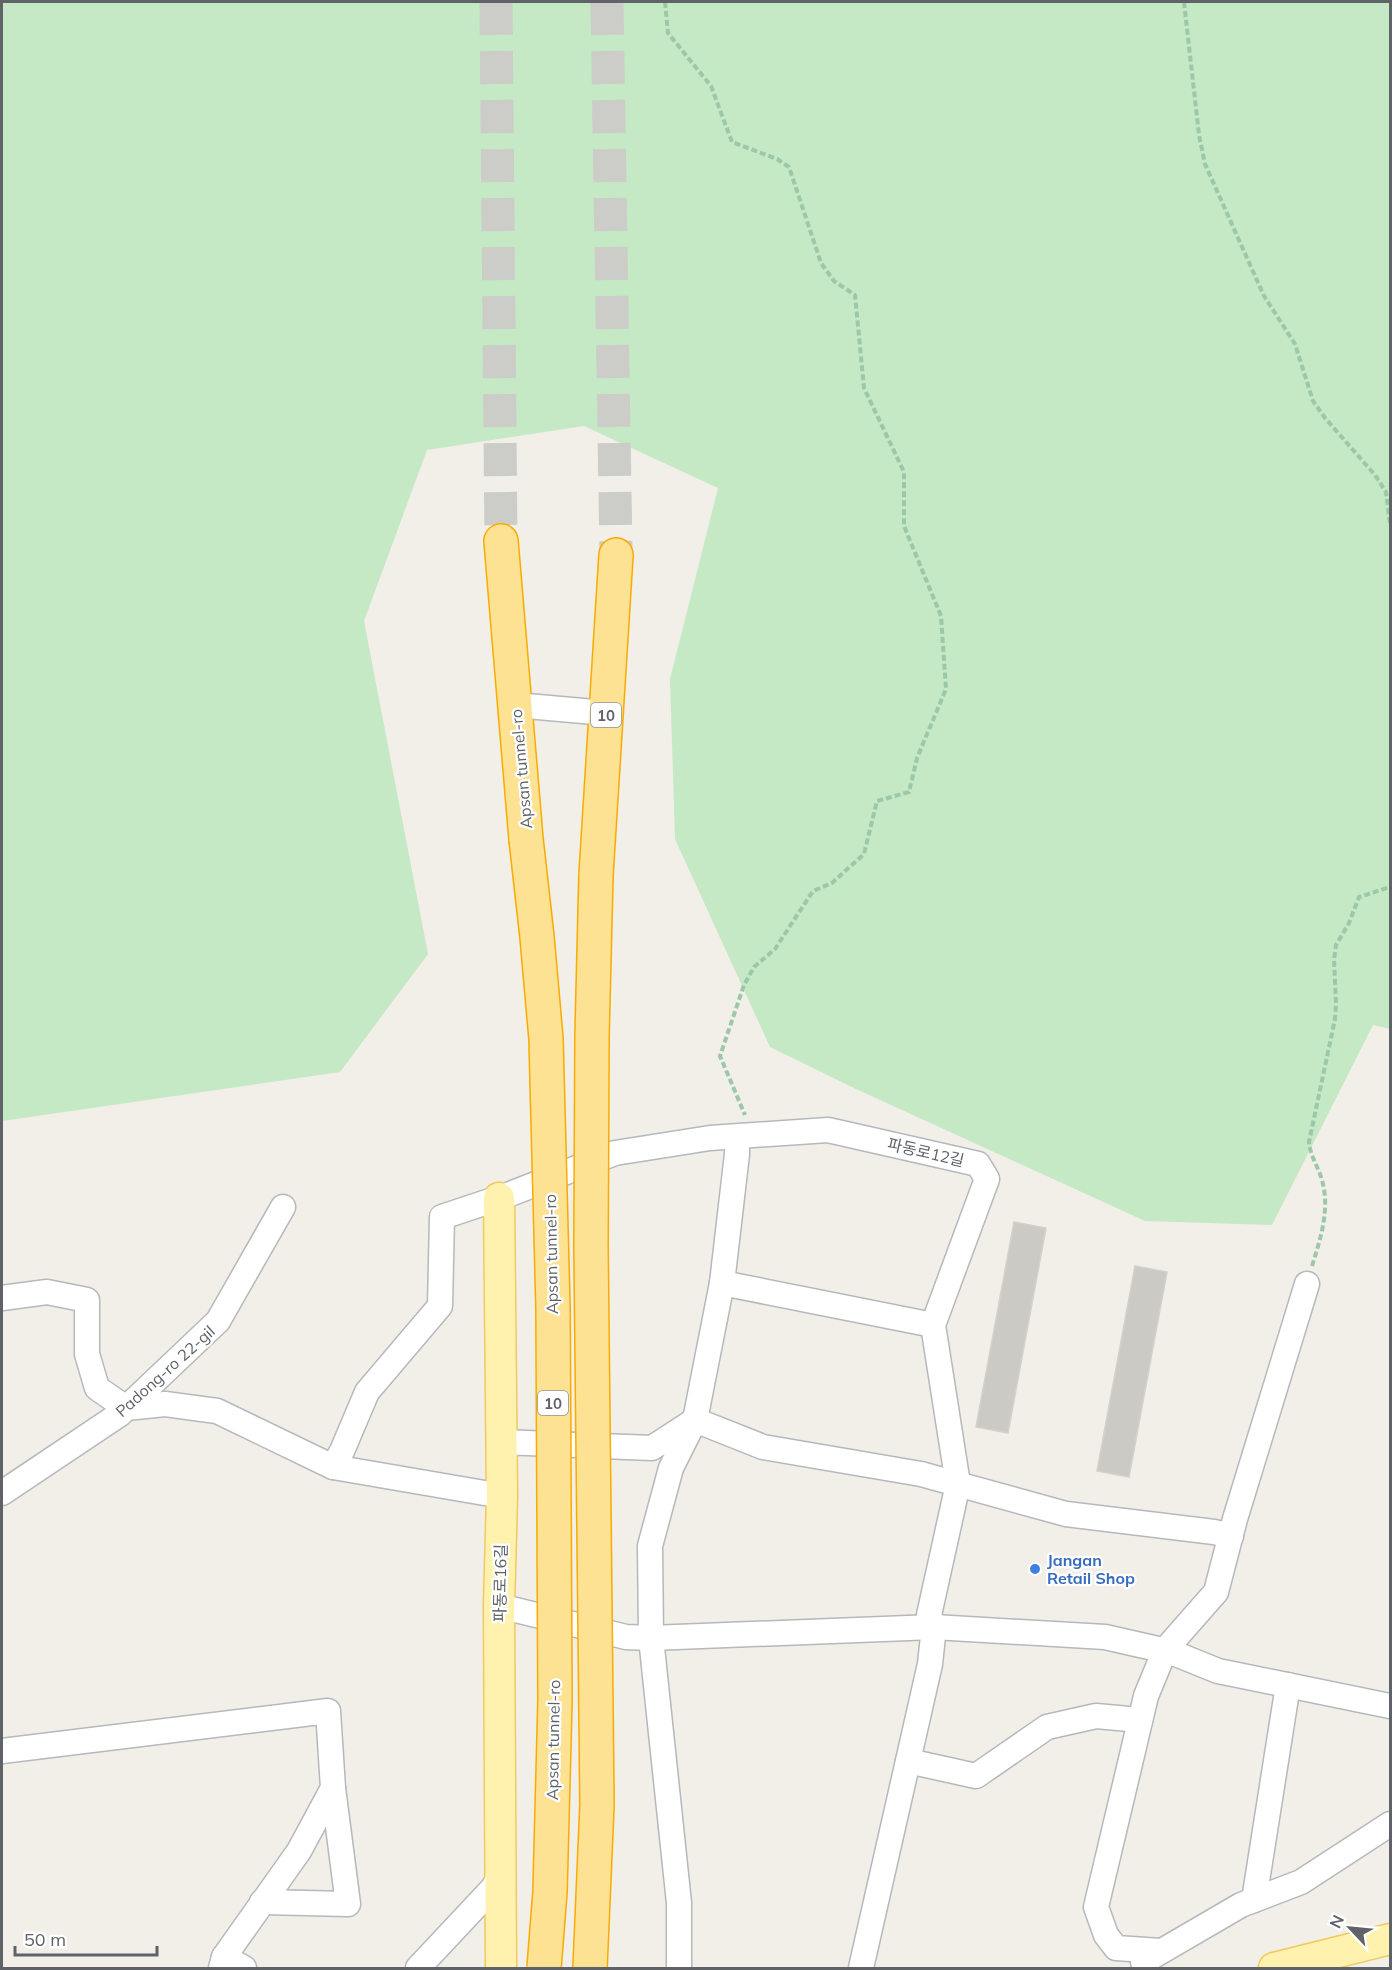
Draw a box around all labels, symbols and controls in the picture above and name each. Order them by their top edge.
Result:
road number: 10 [591,703,621,727]
street label: Apsan tunnel-ro [506,708,536,830]
street label: 파동로12길 [886,1133,966,1171]
street label: Apsan tunnel-ro [540,1194,562,1314]
street label: Padong-ro 22-gil [111,1321,219,1421]
road number: 10 [538,1391,568,1415]
street label: 파동로16길 [489,1544,511,1622]
place label: Jangan Retail Shop [1047,1550,1135,1588]
marker: Jangan Retail Shop [1028,1562,1042,1576]
street label: Apsan tunnel-ro [542,1680,564,1800]
north arrow [1320,1898,1380,1958]
text: N [1325,1912,1348,1931]
scale bar [15,1919,158,1957]
text: 50 m [24,1928,66,1951]

